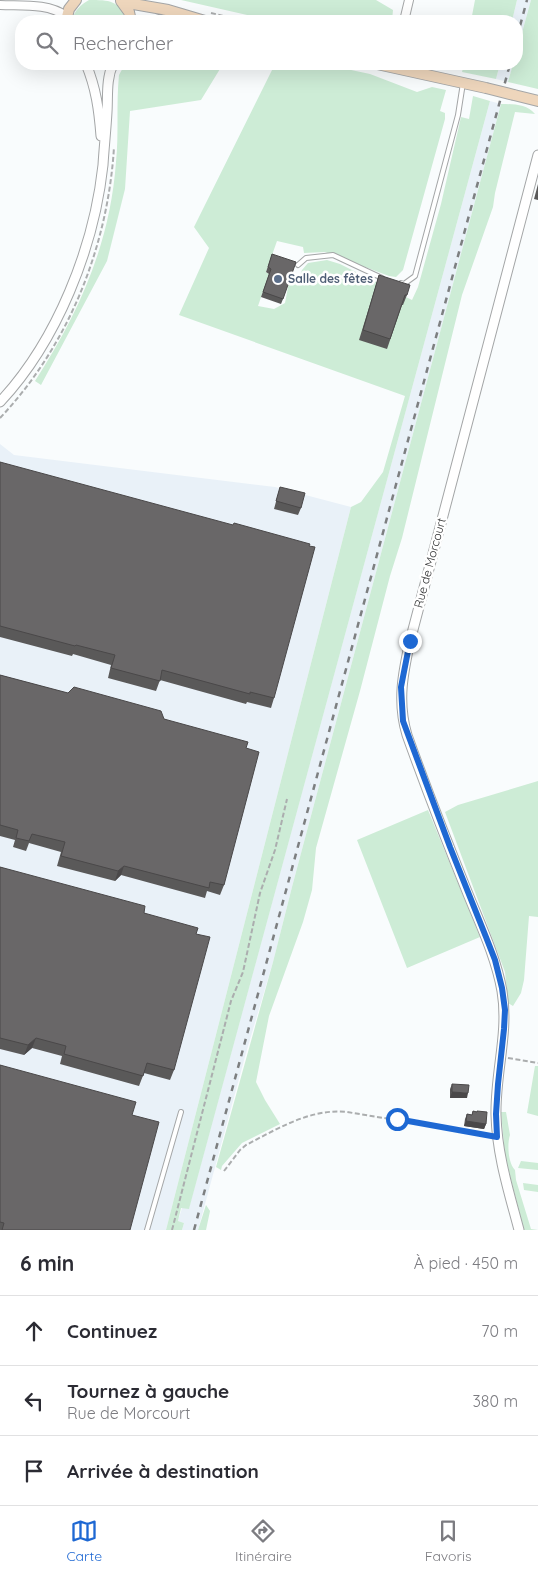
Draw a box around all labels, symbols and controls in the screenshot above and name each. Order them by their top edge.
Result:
search box [15,15,523,70]
icon: search [33,29,61,57]
text: Rechercher [73,31,173,55]
place label: Salle des fêtes [288,271,373,286]
marker: Salle des fêtes [272,273,284,285]
street label: Rue de Morcourt [410,516,449,610]
route end [399,630,422,653]
route start [386,1108,409,1131]
text: 6 min [20,1250,74,1276]
text: À pied · 450 m [414,1253,518,1273]
icon: ahead [20,1317,48,1345]
text: Continuez [67,1319,157,1343]
text: 70 m [481,1321,518,1341]
text: Tournez à gauche [67,1379,229,1403]
icon: left [20,1387,48,1415]
text: 380 m [472,1391,518,1411]
text: Rue de Morcourt [67,1403,191,1423]
icon: arrive [20,1457,48,1485]
text: Arrivée à destination [67,1459,259,1483]
tab: Carte [66,1517,102,1565]
tab: Itinéraire [235,1517,292,1565]
tab: Favoris [425,1517,472,1565]

